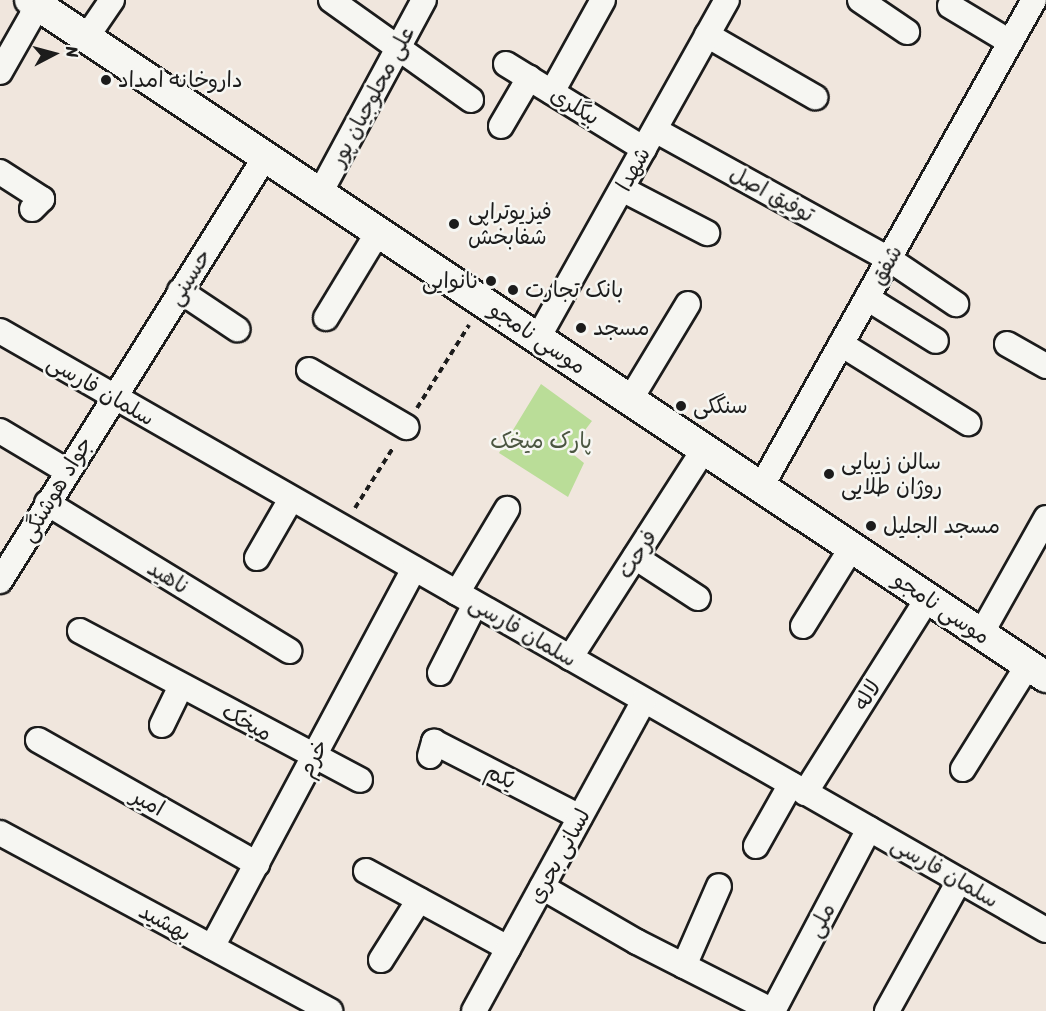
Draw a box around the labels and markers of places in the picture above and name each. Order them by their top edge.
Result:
place label: داروخانه امداد [118,67,243,93]
marker: داروخانه امداد [99,73,113,87]
place label: فیزیوتراپی شفابخش [468,198,552,249]
marker: فیزیوتراپی شفابخش [445,215,463,233]
place label: نانوایی [422,268,479,294]
marker: نانوایی [484,274,498,288]
place label: بانک تجارت [525,277,623,303]
marker: بانک تجارت [506,283,520,297]
place label: مسجد [593,315,649,341]
marker: مسجد [574,321,588,335]
place label: سنگکی [693,393,748,419]
marker: سنگکی [674,399,688,413]
place label: سالن زیبایی روژان طلایی [841,448,942,500]
marker: سالن زیبایی روژان طلایی [822,467,836,481]
place label: مسجد الجلیل [883,513,1000,539]
marker: مسجد الجلیل [864,519,878,533]

